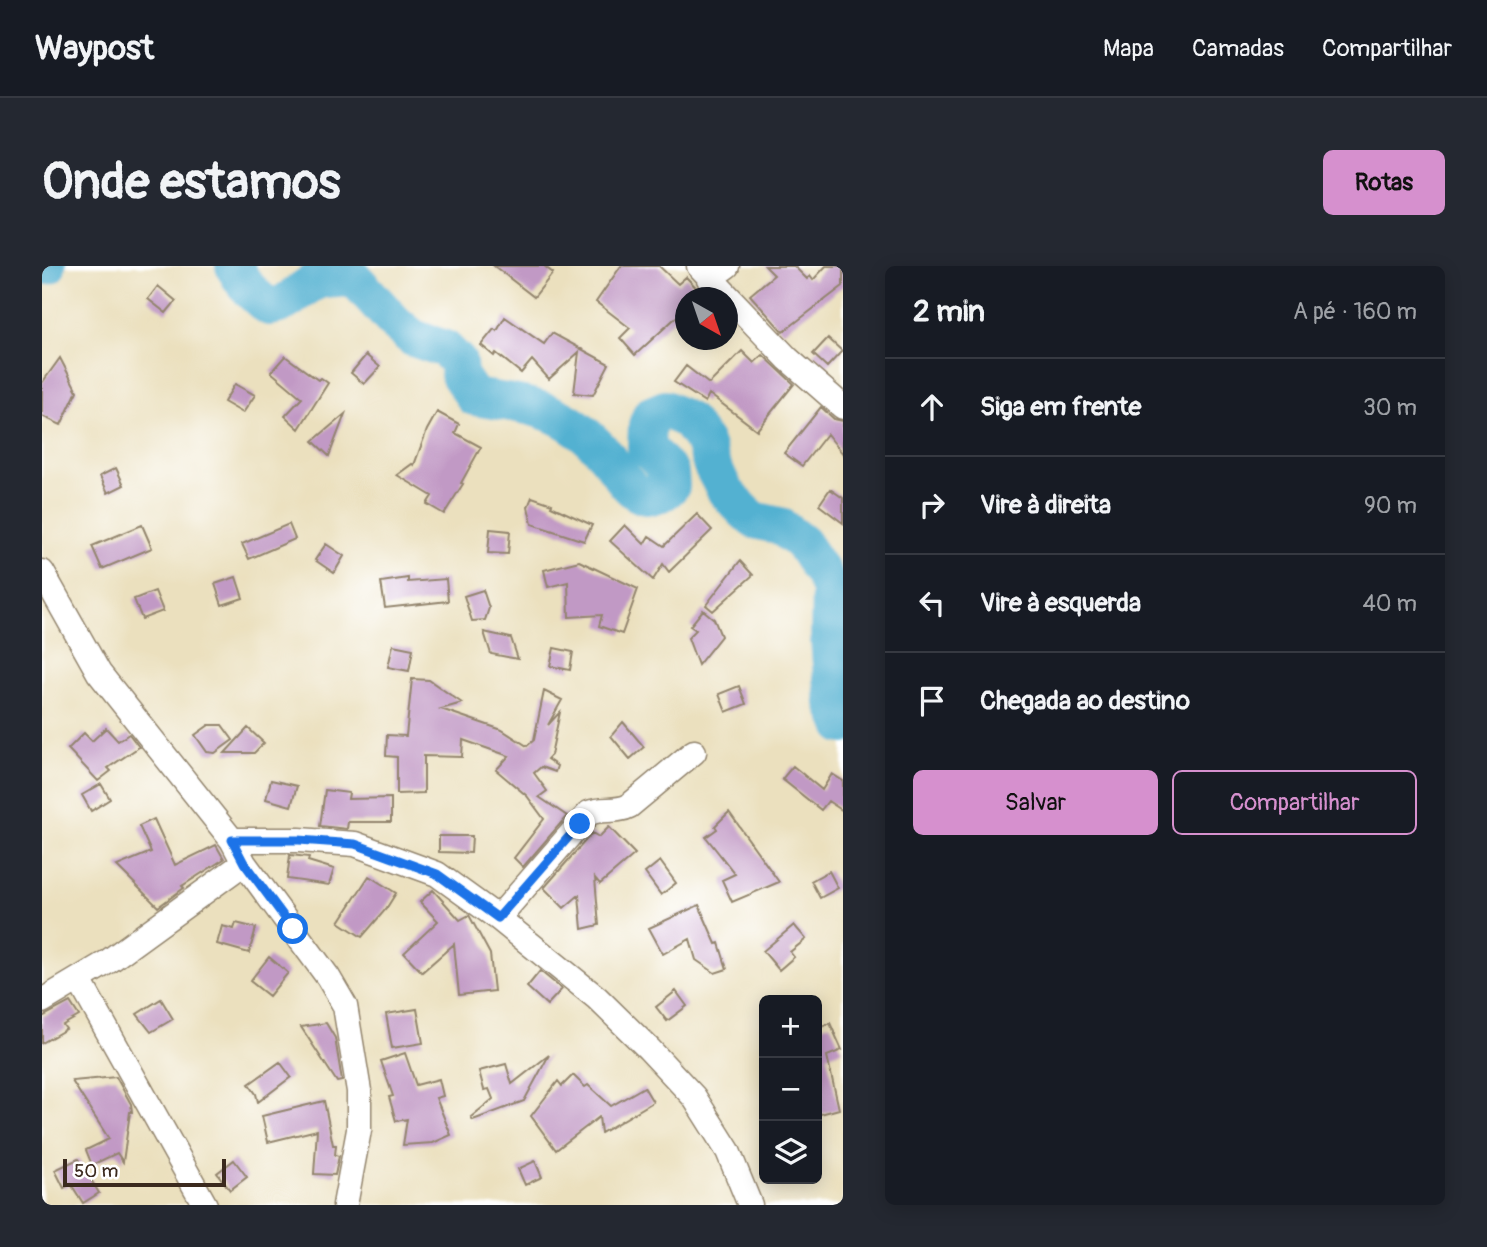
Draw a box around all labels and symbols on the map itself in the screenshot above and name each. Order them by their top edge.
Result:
north arrow [675,287,738,350]
route end [564,808,595,839]
route start [277,913,308,944]
scale bar [63,1156,226,1188]

